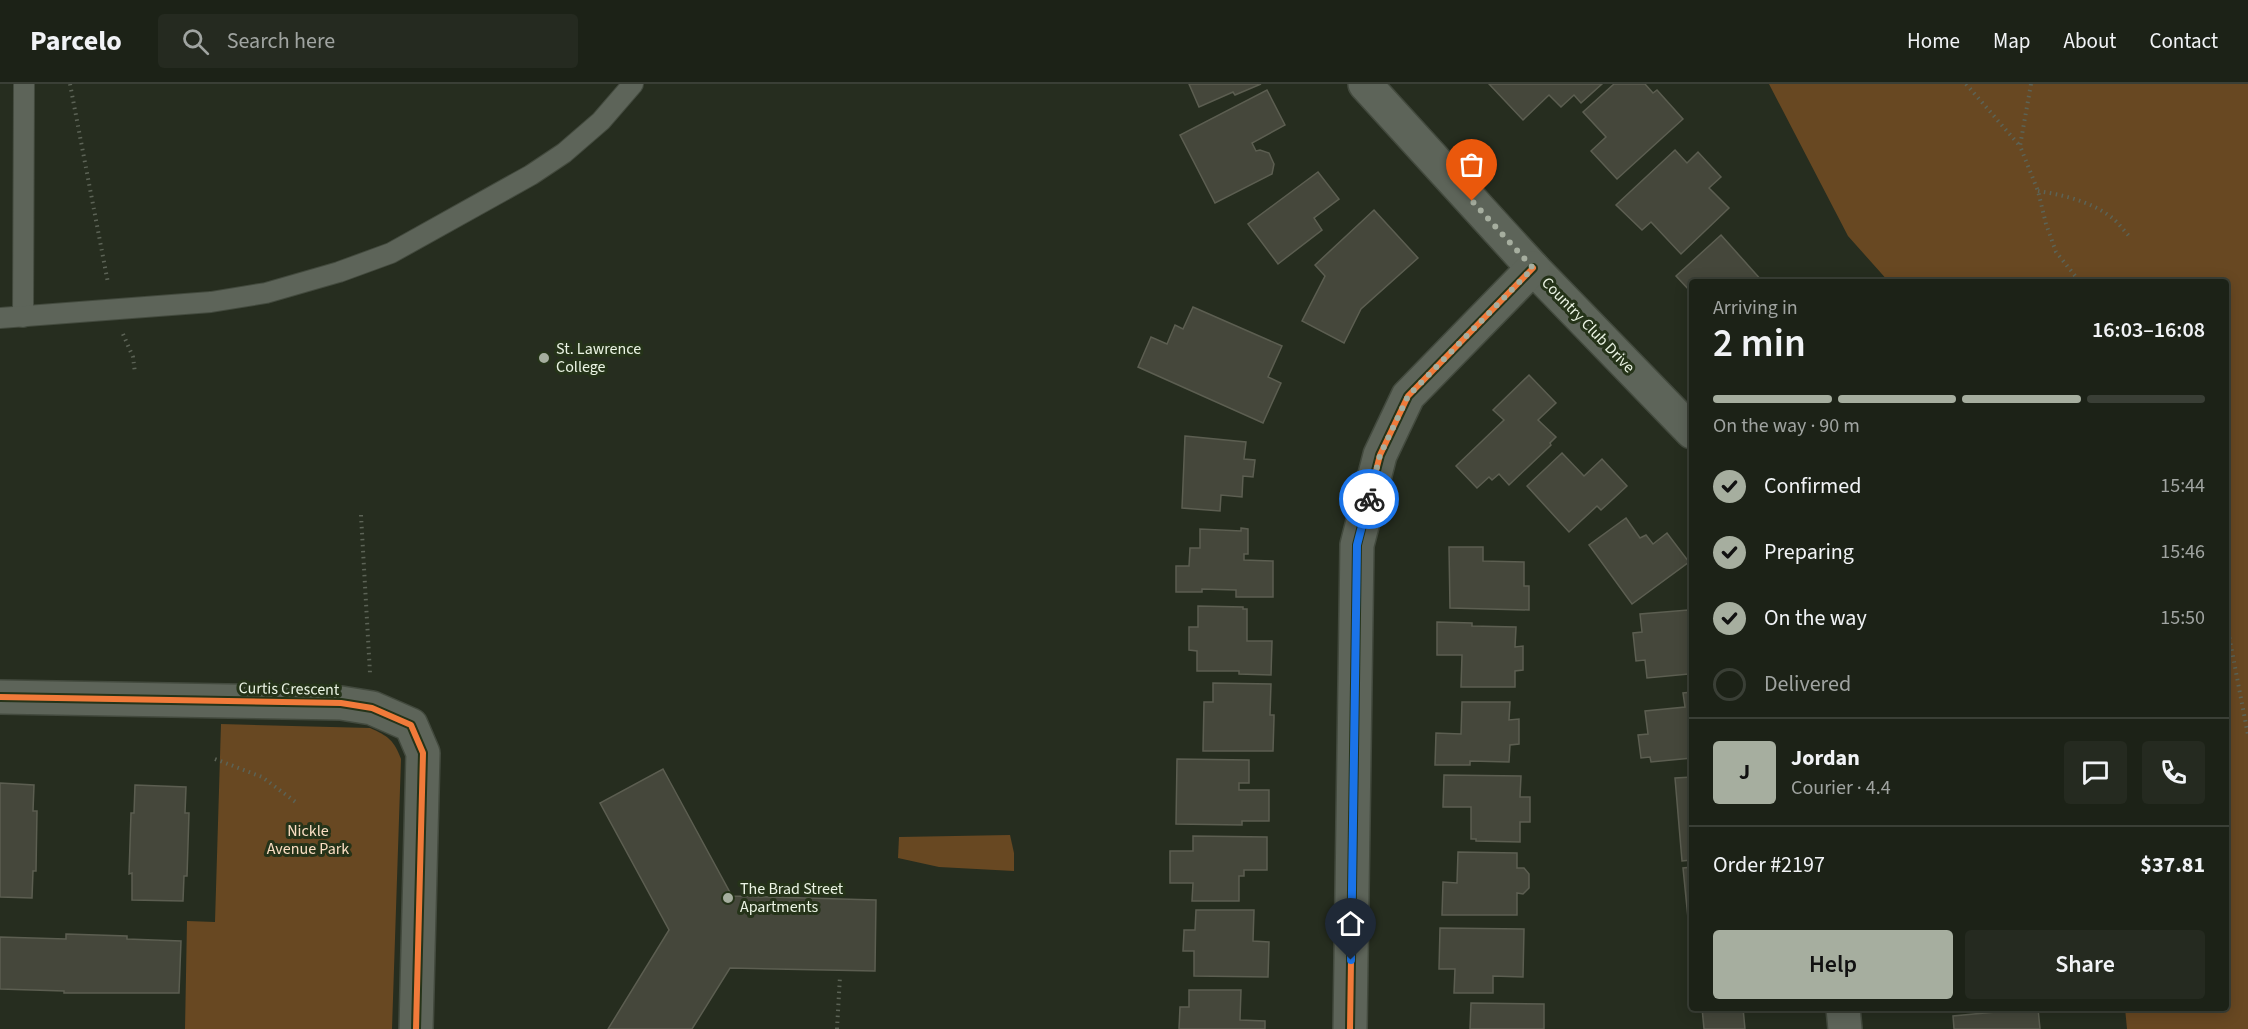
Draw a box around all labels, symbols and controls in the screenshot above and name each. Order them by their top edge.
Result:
search box [158,14,578,68]
text: Parcelo [30,21,122,61]
icon: search [179,25,212,58]
text: Search here [227,25,335,57]
text: Home [1907,26,1960,56]
text: Map [1993,26,2031,56]
text: About [2064,26,2116,56]
text: Contact [2149,26,2218,56]
pin [1446,139,1497,201]
icon: bag [1455,148,1488,181]
street label: Country Club Drive [1536,272,1640,378]
text: Arriving in [1713,294,1798,322]
text: 16:03–16:08 [2092,314,2205,346]
text: 2 min [1713,316,1806,372]
place label: St. Lawrence College [556,338,641,378]
marker: St. Lawrence College [537,351,551,365]
text: On the way · 90 m [1713,412,1860,440]
courier [1339,469,1399,529]
icon: check [1713,470,1746,503]
text: Confirmed [1764,470,1861,502]
text: 15:44 [2160,472,2205,500]
icon: bike [1353,483,1386,516]
icon: check [1713,536,1746,569]
text: Preparing [1764,536,1854,568]
text: 15:46 [2160,538,2205,566]
icon: check [1713,602,1746,635]
text: On the way [1764,602,1867,634]
text: 15:50 [2160,604,2205,632]
text: Delivered [1764,668,1851,700]
street label: Curtis Crescent [238,677,340,701]
button: chat [2064,741,2127,804]
button: phone [2142,741,2205,804]
text: Jordan [1791,742,1860,774]
text: J [1739,756,1750,788]
text: Courier · 4.4 [1791,774,1891,802]
park label: Nickle Avenue Park [267,820,349,860]
text: Order #2197 [1713,849,1825,881]
text: $37.81 [2140,849,2205,881]
place label: The Brad Street Apartments [740,878,844,918]
marker: The Brad Street Apartments [721,891,735,905]
pin [1325,898,1376,960]
icon: home [1334,907,1367,940]
button: Help [1713,930,1953,999]
button: Share [1965,930,2205,999]

